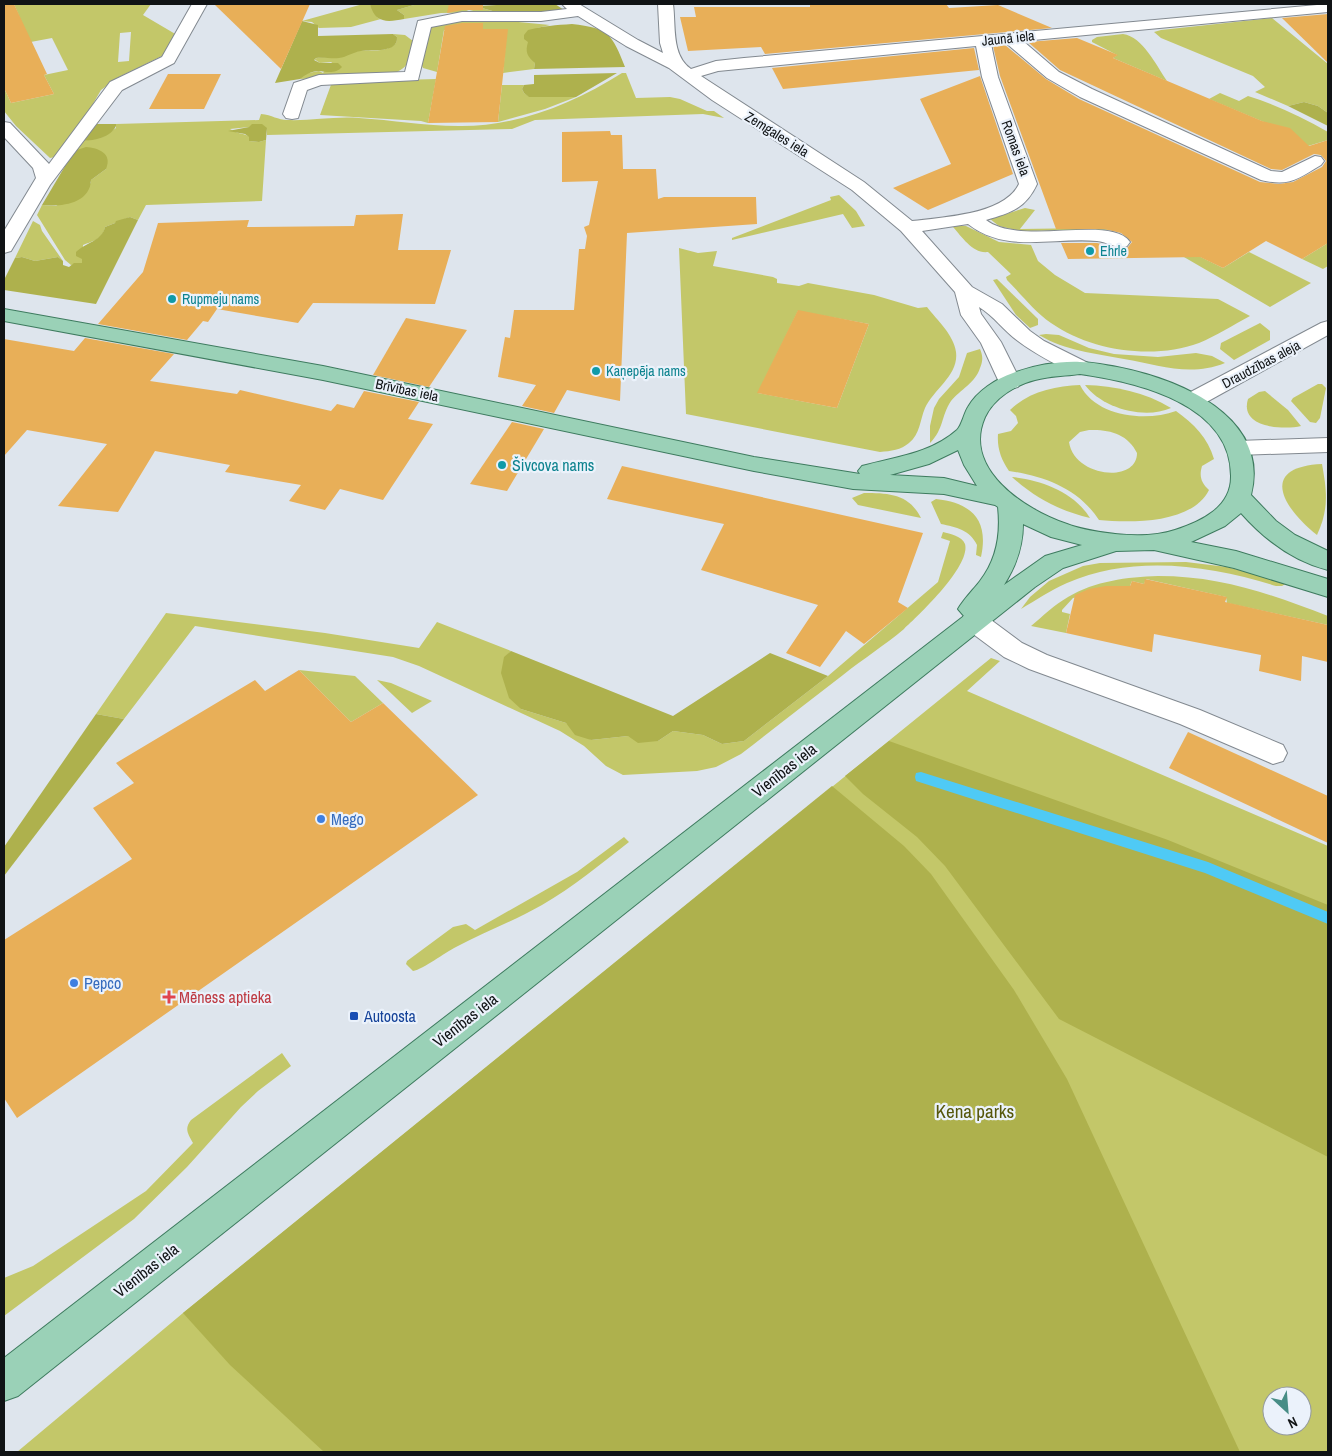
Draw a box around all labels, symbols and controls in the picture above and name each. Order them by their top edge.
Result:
street label: Jaunā iela [981,26,1036,50]
street label: Zemgales iela [742,107,813,161]
street label: Romas iela [998,118,1035,179]
place label: Ehrle [1100,242,1127,260]
marker: Ehrle [1084,245,1096,257]
place label: Rupmeju nams [182,290,259,308]
marker: Rupmeju nams [166,293,178,305]
street label: Draudzības aleja [1219,336,1304,392]
place label: Kaņepēja nams [606,362,686,380]
marker: Kaņepēja nams [590,365,602,377]
street label: Brīvības iela [374,375,441,406]
place label: Šivcova nams [512,454,594,476]
marker: Šivcova nams [496,459,508,471]
street label: Vienības iela [747,737,821,802]
place label: Mego [331,808,364,830]
marker: Mego [315,813,327,825]
place label: Pepco [84,972,121,994]
marker: Pepco [68,977,80,989]
place label: Mēness aptieka [179,986,272,1008]
street label: Vienības iela [428,987,502,1052]
marker: Mēness aptieka [163,991,175,1003]
place label: Autoosta [363,1005,416,1027]
marker: Autoosta [348,1010,360,1022]
park label: Kena parks [936,1098,1015,1124]
street label: Vienības iela [109,1237,183,1302]
north arrow [1262,1386,1312,1436]
text: N [1285,1413,1300,1433]

